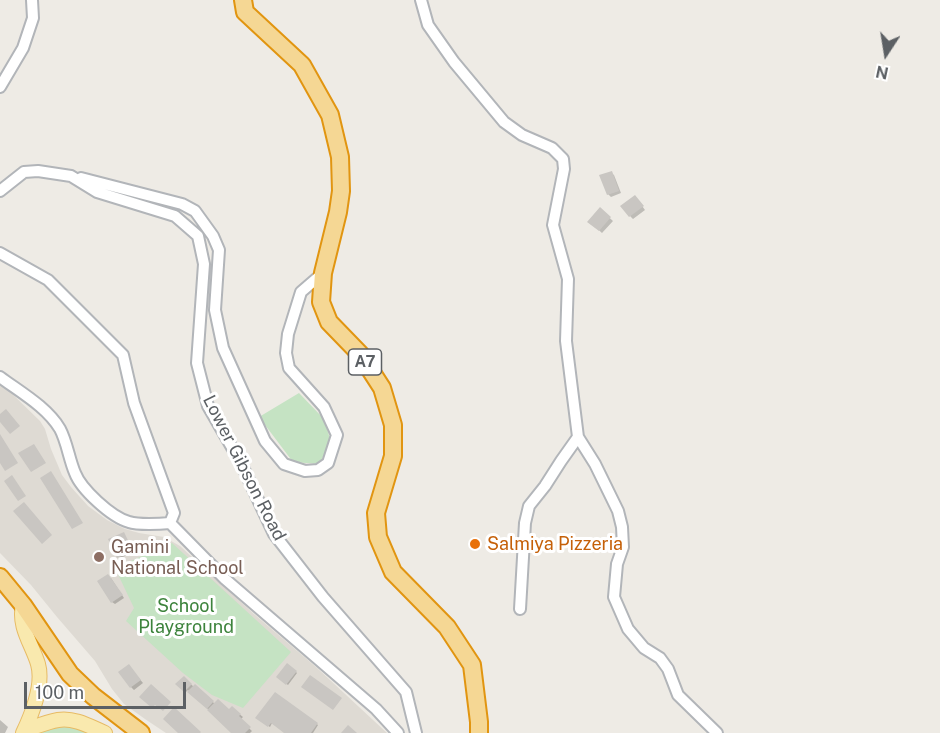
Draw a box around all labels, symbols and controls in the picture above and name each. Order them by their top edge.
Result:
north arrow [856,24,916,84]
text: N [874,62,890,83]
road number: A7 [348,349,382,375]
street label: Lower Gibson Road [198,392,290,544]
place label: Salmiya Pizzeria [487,533,623,555]
place label: Gamini National School [111,536,244,578]
marker: Salmiya Pizzeria [468,537,482,551]
marker: Gamini National School [92,550,106,564]
park label: School Playground [138,595,234,638]
scale bar [27,670,189,708]
text: 100 m [35,682,84,703]

